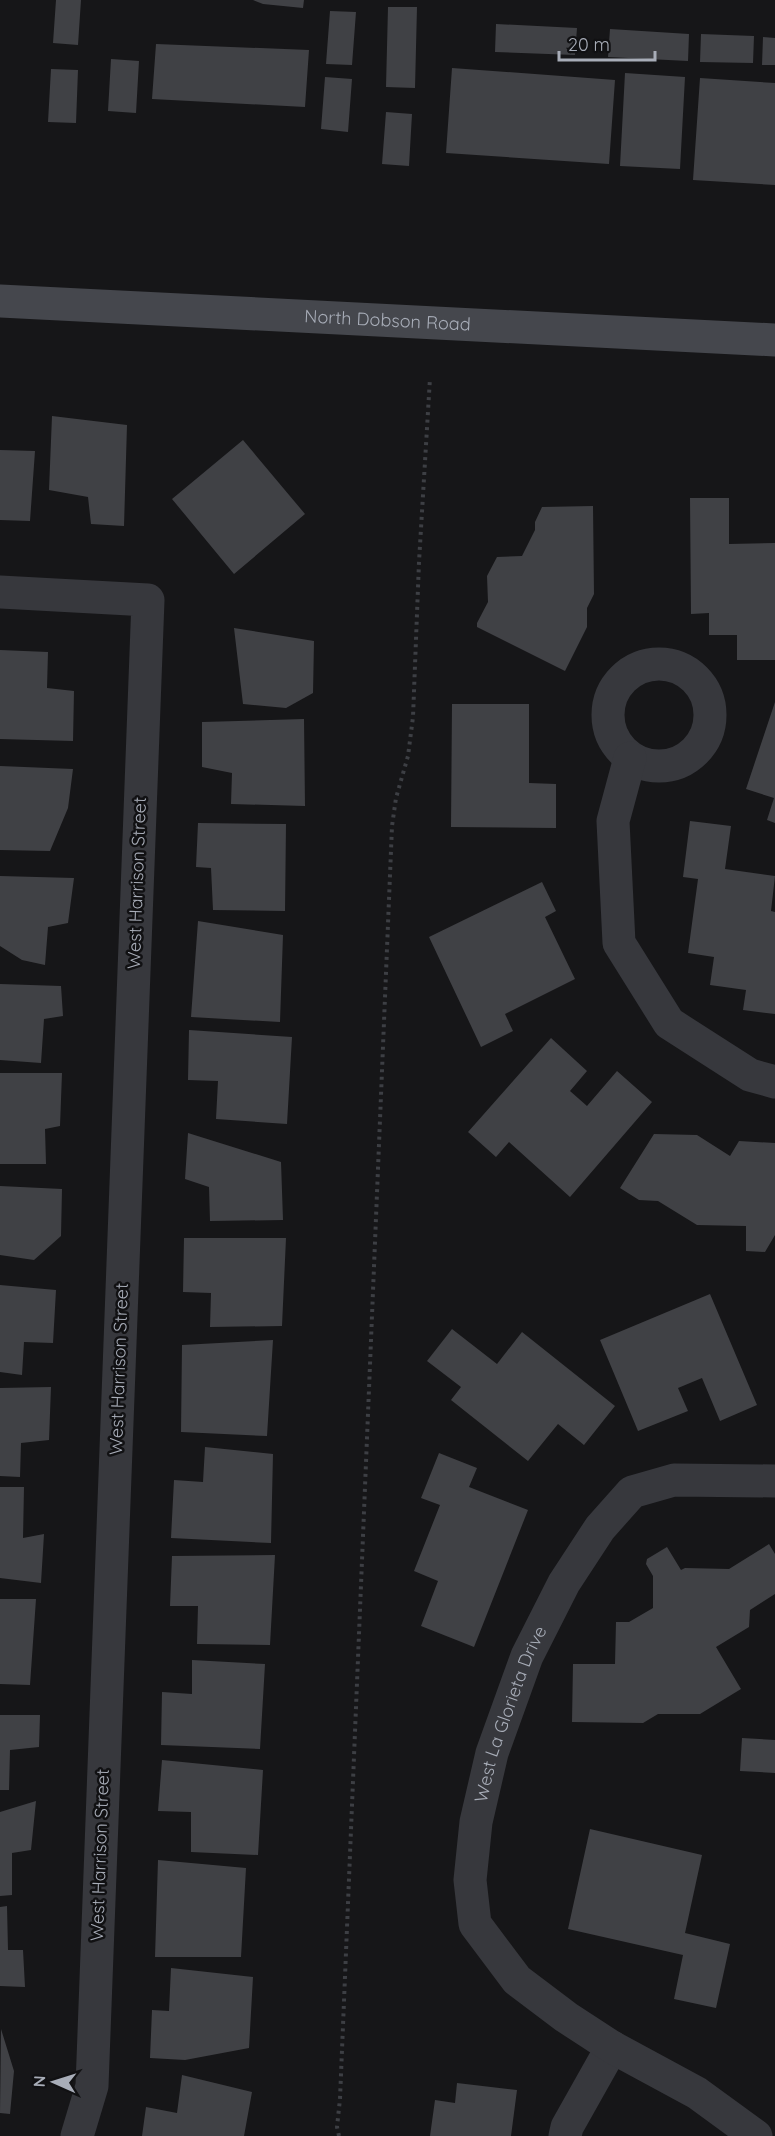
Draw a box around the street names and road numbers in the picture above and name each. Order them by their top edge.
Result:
street label: North Dobson Road [304,304,471,336]
street label: West Harrison Street [122,797,151,969]
street label: West Harrison Street [104,1283,133,1455]
street label: West La Glorieta Drive [469,1622,551,1805]
street label: West Harrison Street [85,1769,114,1941]

